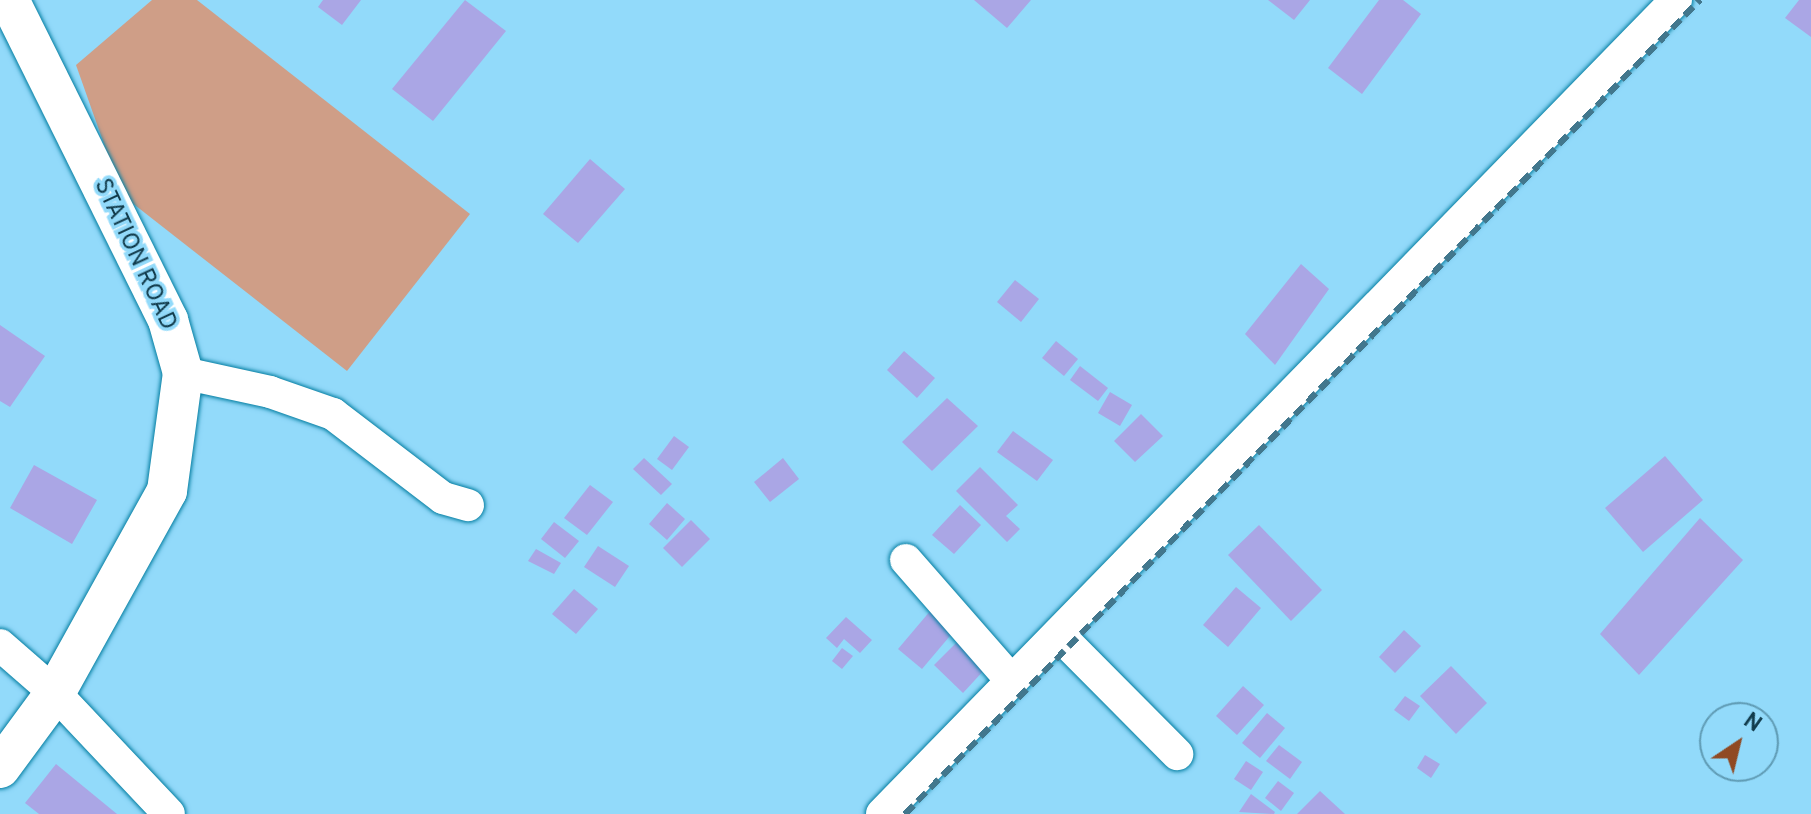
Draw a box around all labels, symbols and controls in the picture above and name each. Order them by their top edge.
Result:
street label: STATION ROAD [86,175,182,335]
north arrow [1699,702,1779,782]
text: N [1738,708,1766,739]

